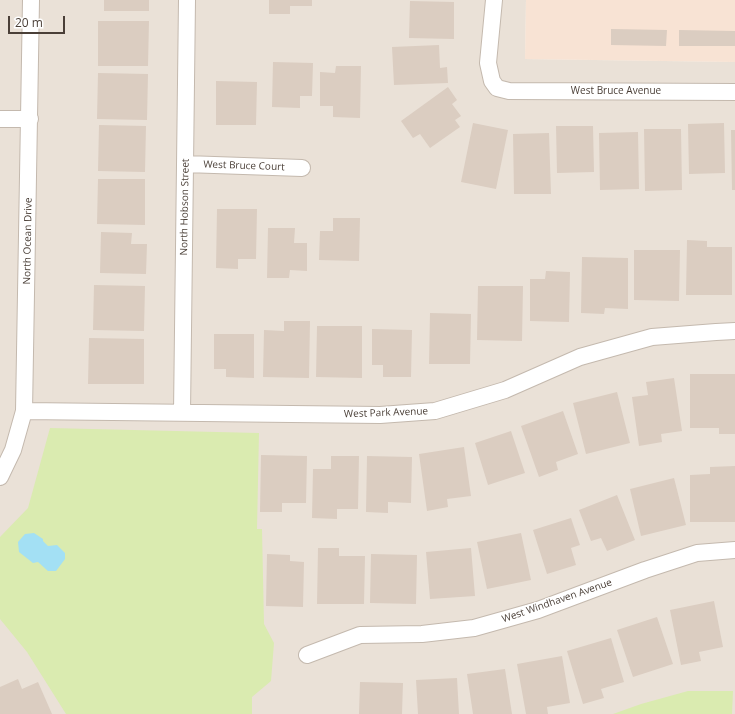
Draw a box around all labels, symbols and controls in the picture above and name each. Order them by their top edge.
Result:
scale bar [10,8,67,34]
text: 20 m [15,14,43,31]
street label: West Bruce Avenue [571,85,661,97]
street label: North Hobson Street [178,158,192,256]
street label: West Bruce Court [203,159,285,173]
street label: North Ocean Drive [21,197,35,285]
street label: West Park Avenue [344,406,428,420]
street label: West Windhaven Avenue [500,577,614,625]

